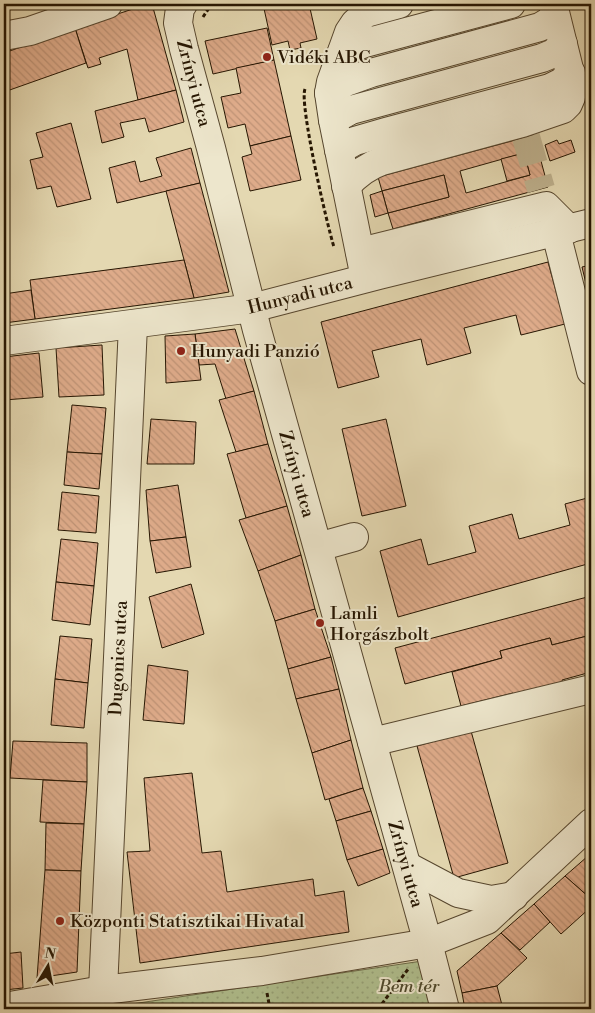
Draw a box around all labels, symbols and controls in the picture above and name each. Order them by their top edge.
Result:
street label: Zrínyi utca [171,37,216,130]
place label: Vidéki ABC [276,46,371,69]
marker: Vidéki ABC [261,51,273,63]
street label: Hunyadi utca [245,271,356,320]
place label: Hunyadi Panzió [191,340,320,363]
marker: Hunyadi Panzió [175,345,187,357]
street label: Zrínyi utca [273,428,320,521]
street label: Dugonics utca [104,599,133,716]
place label: Lamli Horgászbolt [330,602,430,646]
marker: Lamli Horgászbolt [314,617,326,629]
street label: Zrínyi utca [382,818,429,911]
place label: Központi Statisztikai Hivatal [70,910,305,933]
marker: Központi Statisztikai Hivatal [54,915,66,927]
north arrow [22,940,72,990]
text: N [43,944,57,964]
park label: Bem tér [378,975,440,998]

